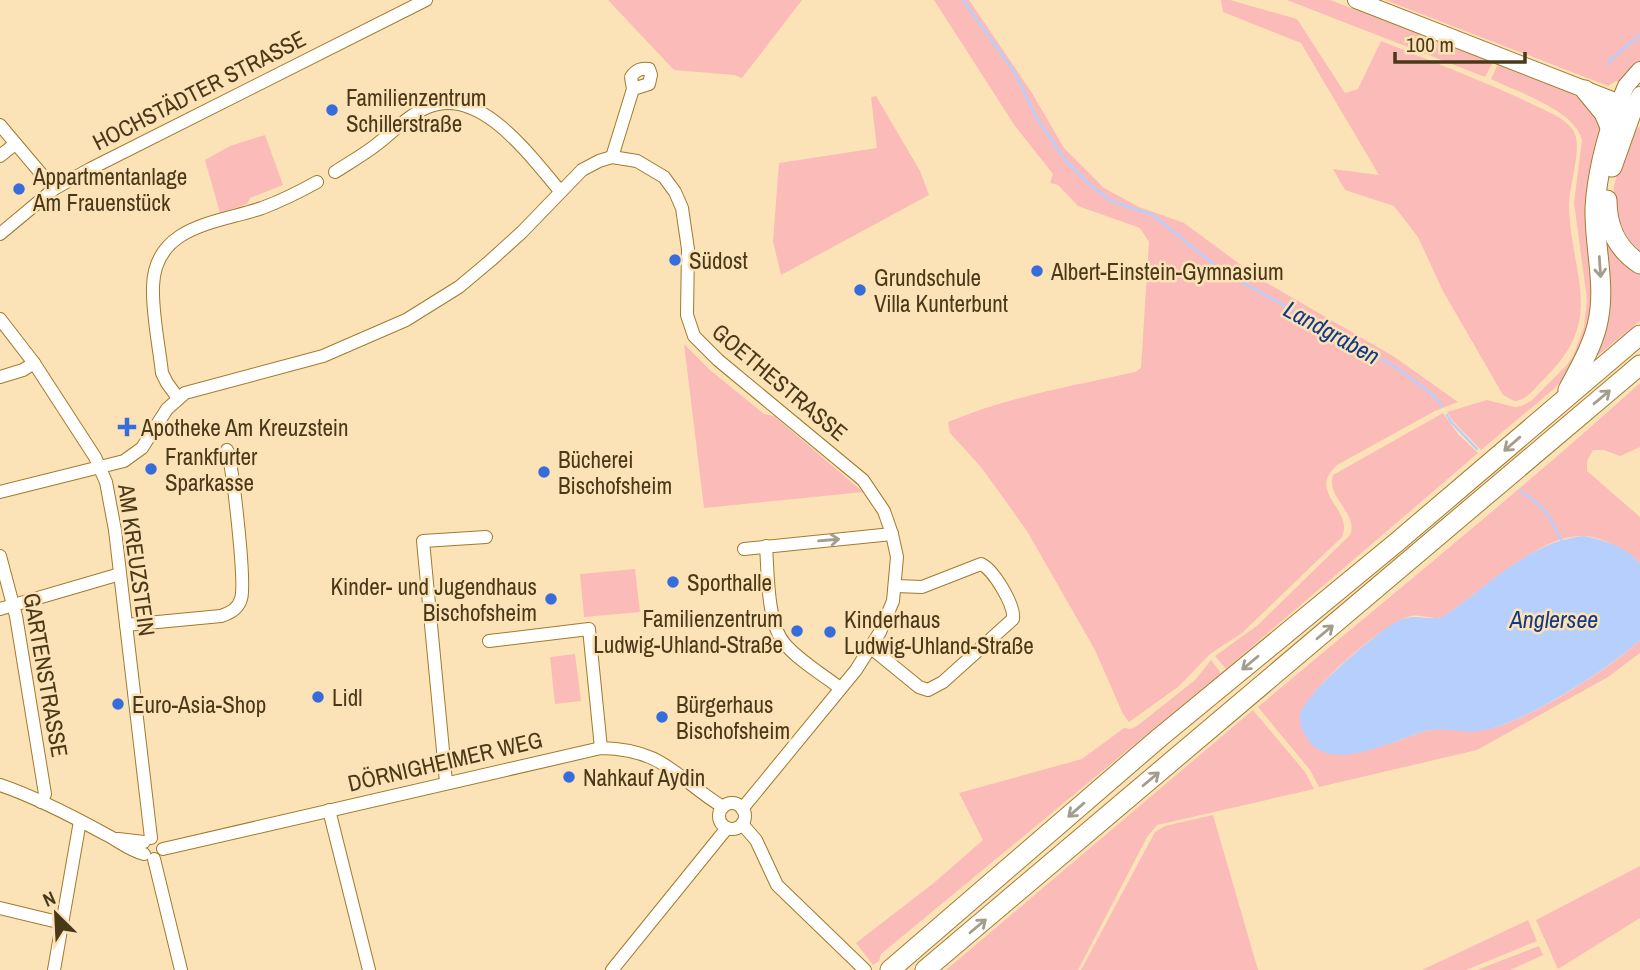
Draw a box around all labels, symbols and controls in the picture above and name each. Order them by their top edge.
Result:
scale bar [1395,21,1524,65]
street label: HOCHSTÄDTER STRASSE [87,23,311,157]
text: 100 m [1406,30,1454,59]
place label: Familienzentrum Schillerstraße [346,82,487,139]
marker: Familienzentrum Schillerstraße [324,102,340,118]
place label: Appartmentanlage Am Frauenstück [32,161,187,218]
marker: Appartmentanlage Am Frauenstück [11,181,27,197]
place label: Südost [689,245,748,276]
marker: Südost [667,252,683,268]
place label: Albert-Einstein-Gymnasium [1050,256,1284,287]
one-way arrow [1594,256,1607,278]
place label: Grundschule Villa Kunterbunt [874,262,1008,319]
marker: Albert-Einstein-Gymnasium [1029,263,1045,279]
marker: Grundschule Villa Kunterbunt [852,282,868,298]
water label: Landgraben [1278,293,1386,371]
street label: GOETHESTRASSE [706,316,854,448]
one-way arrow [1593,389,1611,405]
place label: Apotheke Am Kreuzstein [140,412,349,443]
marker: Apotheke Am Kreuzstein [119,419,135,435]
one-way arrow [1503,436,1521,452]
place label: Frankfurter Sparkasse [165,441,258,498]
place label: Bücherei Bischofsheim [558,444,672,501]
marker: Frankfurter Sparkasse [143,461,159,477]
marker: Bücherei Bischofsheim [536,464,552,480]
street label: AM KREUZSTEIN [111,481,163,638]
one-way arrow [817,533,840,546]
place label: Sporthalle [687,567,772,598]
place label: Kinder- und Jugendhaus Bischofsheim [330,571,537,628]
marker: Sporthalle [665,574,681,590]
street label: GARTENSTRASSE [16,590,76,760]
marker: Kinder- und Jugendhaus Bischofsheim [543,591,559,607]
place label: Familienzentrum Ludwig-Uhland-Straße [593,603,783,660]
water label: Anglersee [1509,603,1598,635]
place label: Kinderhaus Ludwig-Uhland-Straße [844,604,1034,661]
marker: Familienzentrum Ludwig-Uhland-Straße [789,623,805,639]
marker: Kinderhaus Ludwig-Uhland-Straße [822,624,838,640]
one-way arrow [1316,624,1334,640]
one-way arrow [1242,655,1260,671]
place label: Lidl [332,682,362,713]
place label: Euro-Asia-Shop [132,689,266,720]
marker: Lidl [310,689,326,705]
place label: Bürgerhaus Bischofsheim [676,689,790,746]
marker: Euro-Asia-Shop [110,696,126,712]
marker: Bürgerhaus Bischofsheim [654,709,670,725]
street label: DÖRNIGHEIMER WEG [345,724,545,798]
place label: Nahkauf Aydin [583,762,705,793]
marker: Nahkauf Aydin [561,769,577,785]
one-way arrow [1142,771,1160,787]
one-way arrow [1067,802,1085,818]
north arrow [21,879,91,949]
text: N [39,884,60,913]
one-way arrow [968,918,986,934]

